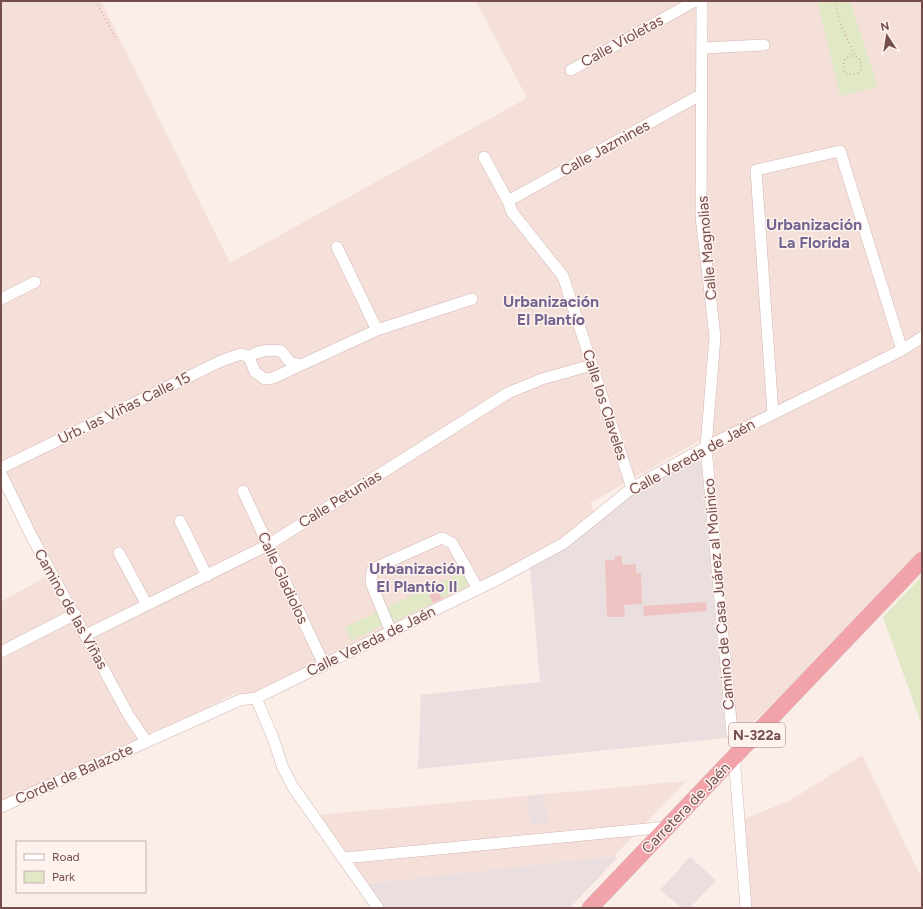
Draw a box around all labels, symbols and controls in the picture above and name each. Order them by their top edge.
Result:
street label: Calle Violetas [578,11,666,71]
north arrow [867,16,907,56]
text: N [880,19,891,34]
street label: Calle Jazmines [557,116,653,180]
street label: Calle Magnolias [693,195,721,301]
district label: Urbanización La Florida [766,215,862,252]
district label: Urbanización El Plantío [503,292,599,329]
street label: Calle los Claveles [579,347,631,463]
street label: Urb. las Viñas Calle 15 [55,368,193,448]
street label: Calle Vereda de Jaén [626,415,758,499]
street label: Calle Petunias [295,466,385,532]
street label: Camino de Casa Juárez al Molinico [700,477,738,711]
street label: Calle Gladiolos [254,529,312,627]
street label: Camino de las Viñas [30,546,112,672]
district label: Urbanización El Plantío II [369,559,465,596]
street label: Calle Vereda de Jaén [304,602,438,680]
road number: N-322a [729,723,785,747]
street label: Cordel de Balazote [12,740,136,808]
street label: Carretera de Jaén [638,759,734,857]
legend [16,841,146,893]
text: Road [52,850,80,864]
text: Park [52,870,75,884]

